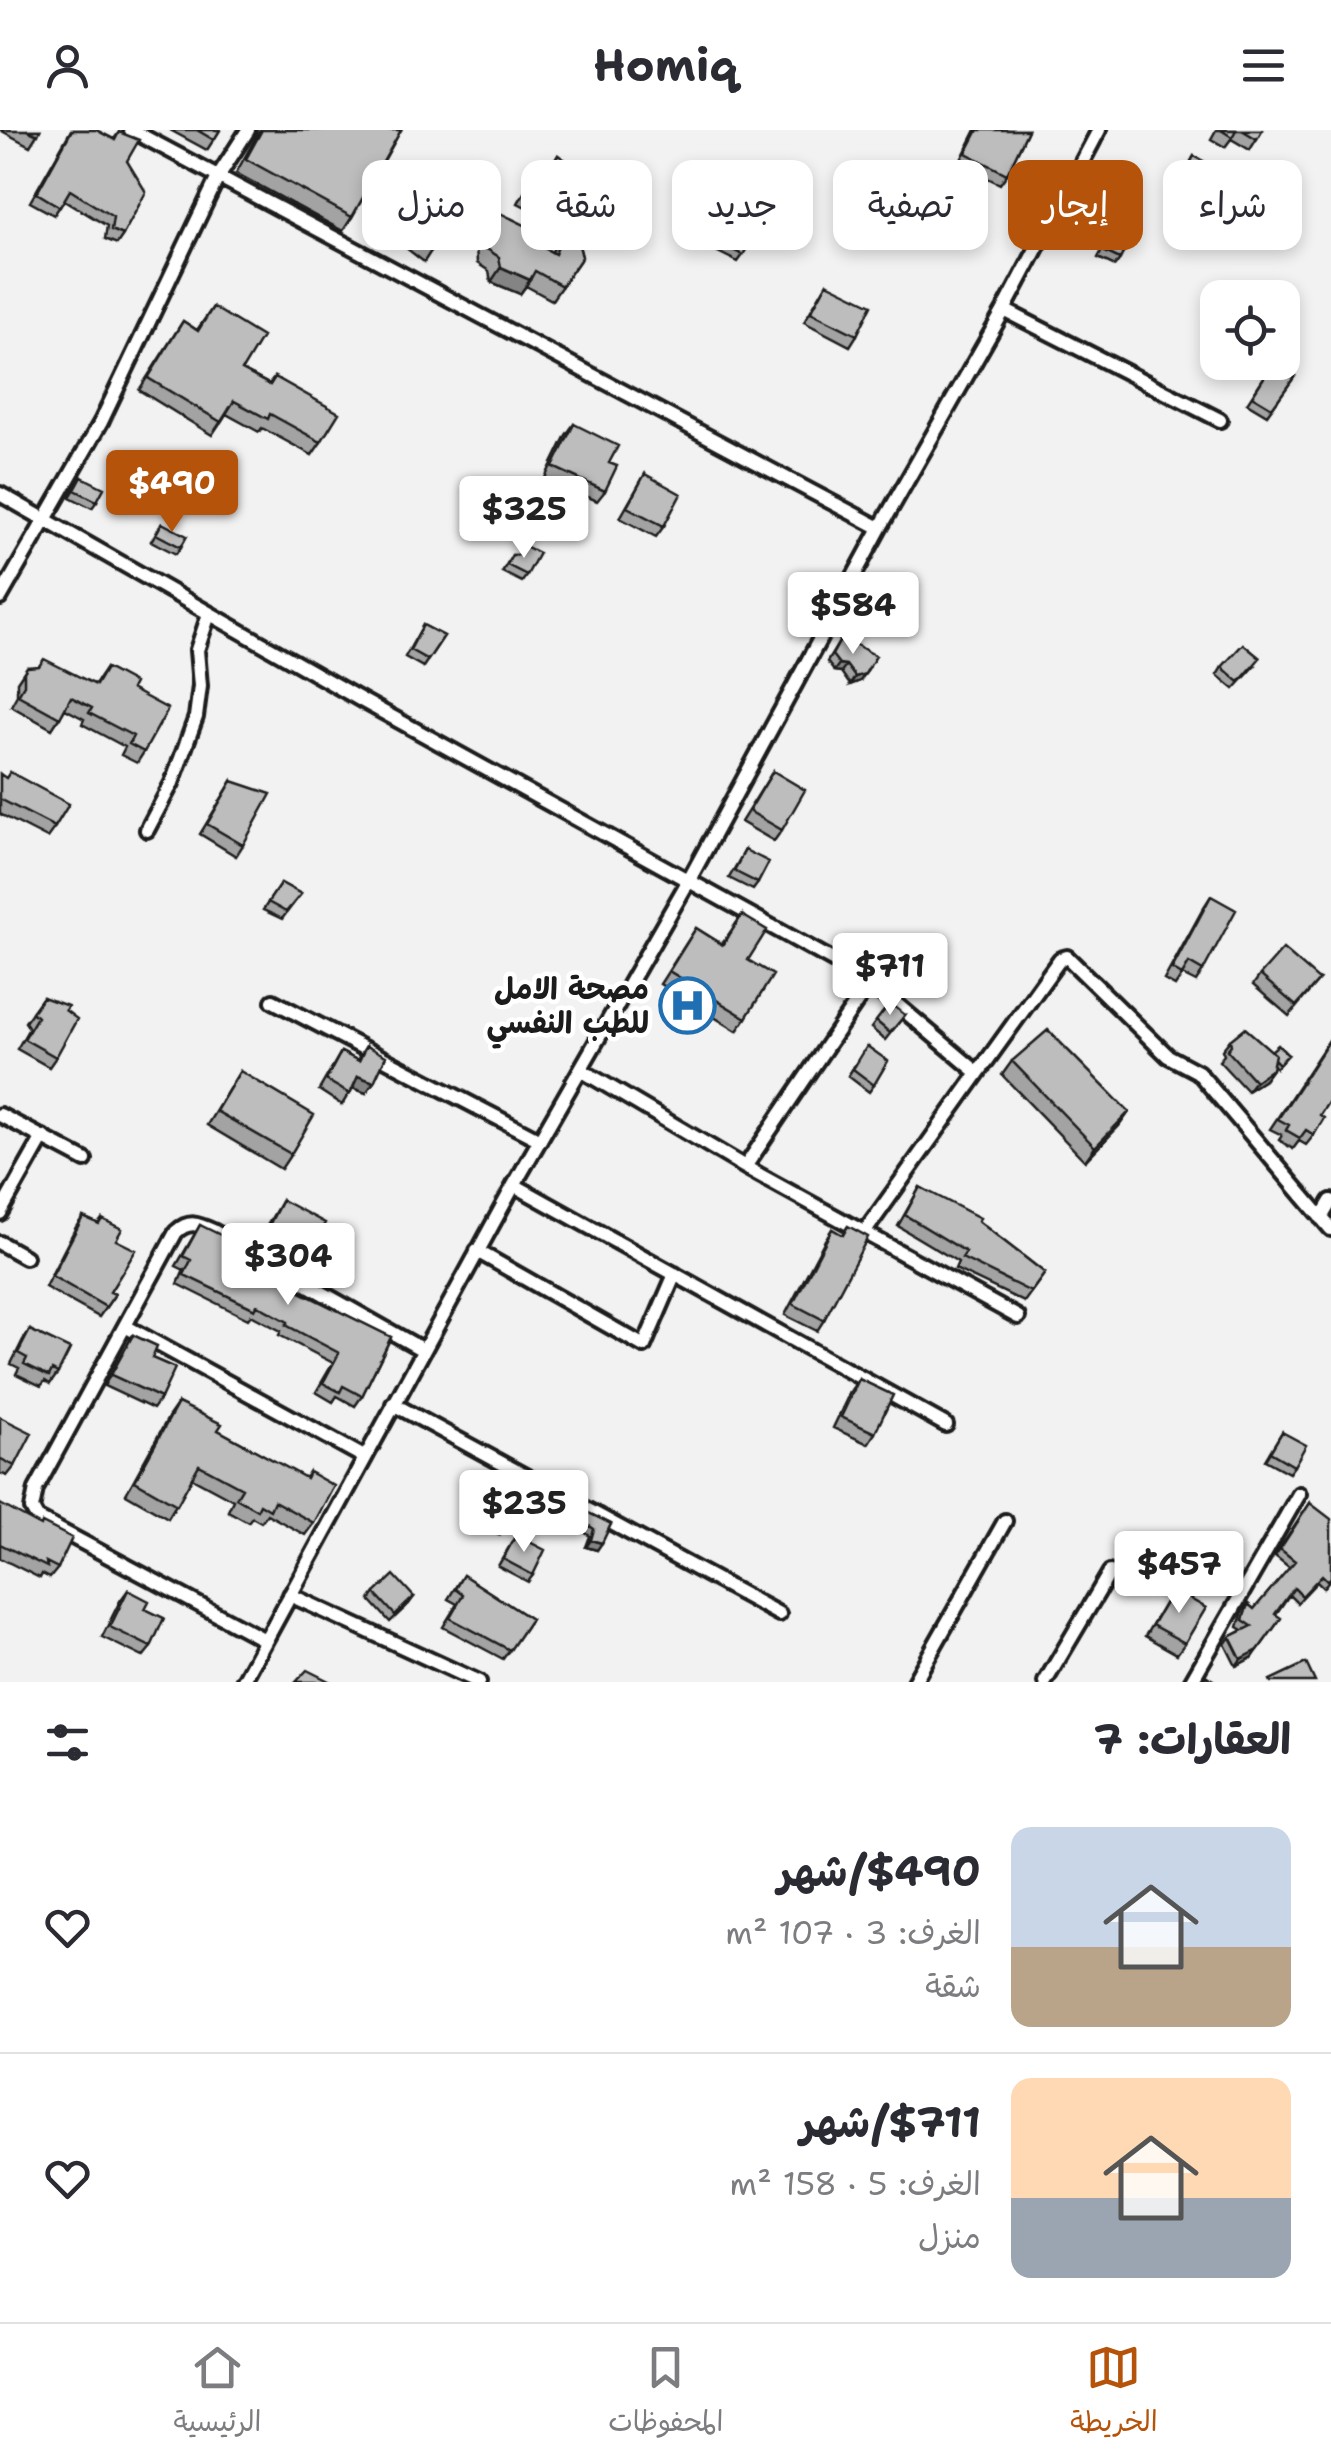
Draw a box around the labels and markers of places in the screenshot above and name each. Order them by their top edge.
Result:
pin: $490 [113,450,231,535]
pin: $325 [465,476,583,561]
pin: $584 [794,572,912,657]
pin: $711 [831,933,949,1018]
place label: مصحة الامل للطب النفسي [487,968,649,1049]
hospital icon: مصحة الامل للطب النفسي [658,976,718,1036]
pin: $304 [229,1223,347,1308]
pin: $235 [465,1470,583,1555]
pin: $457 [1120,1531,1238,1616]

